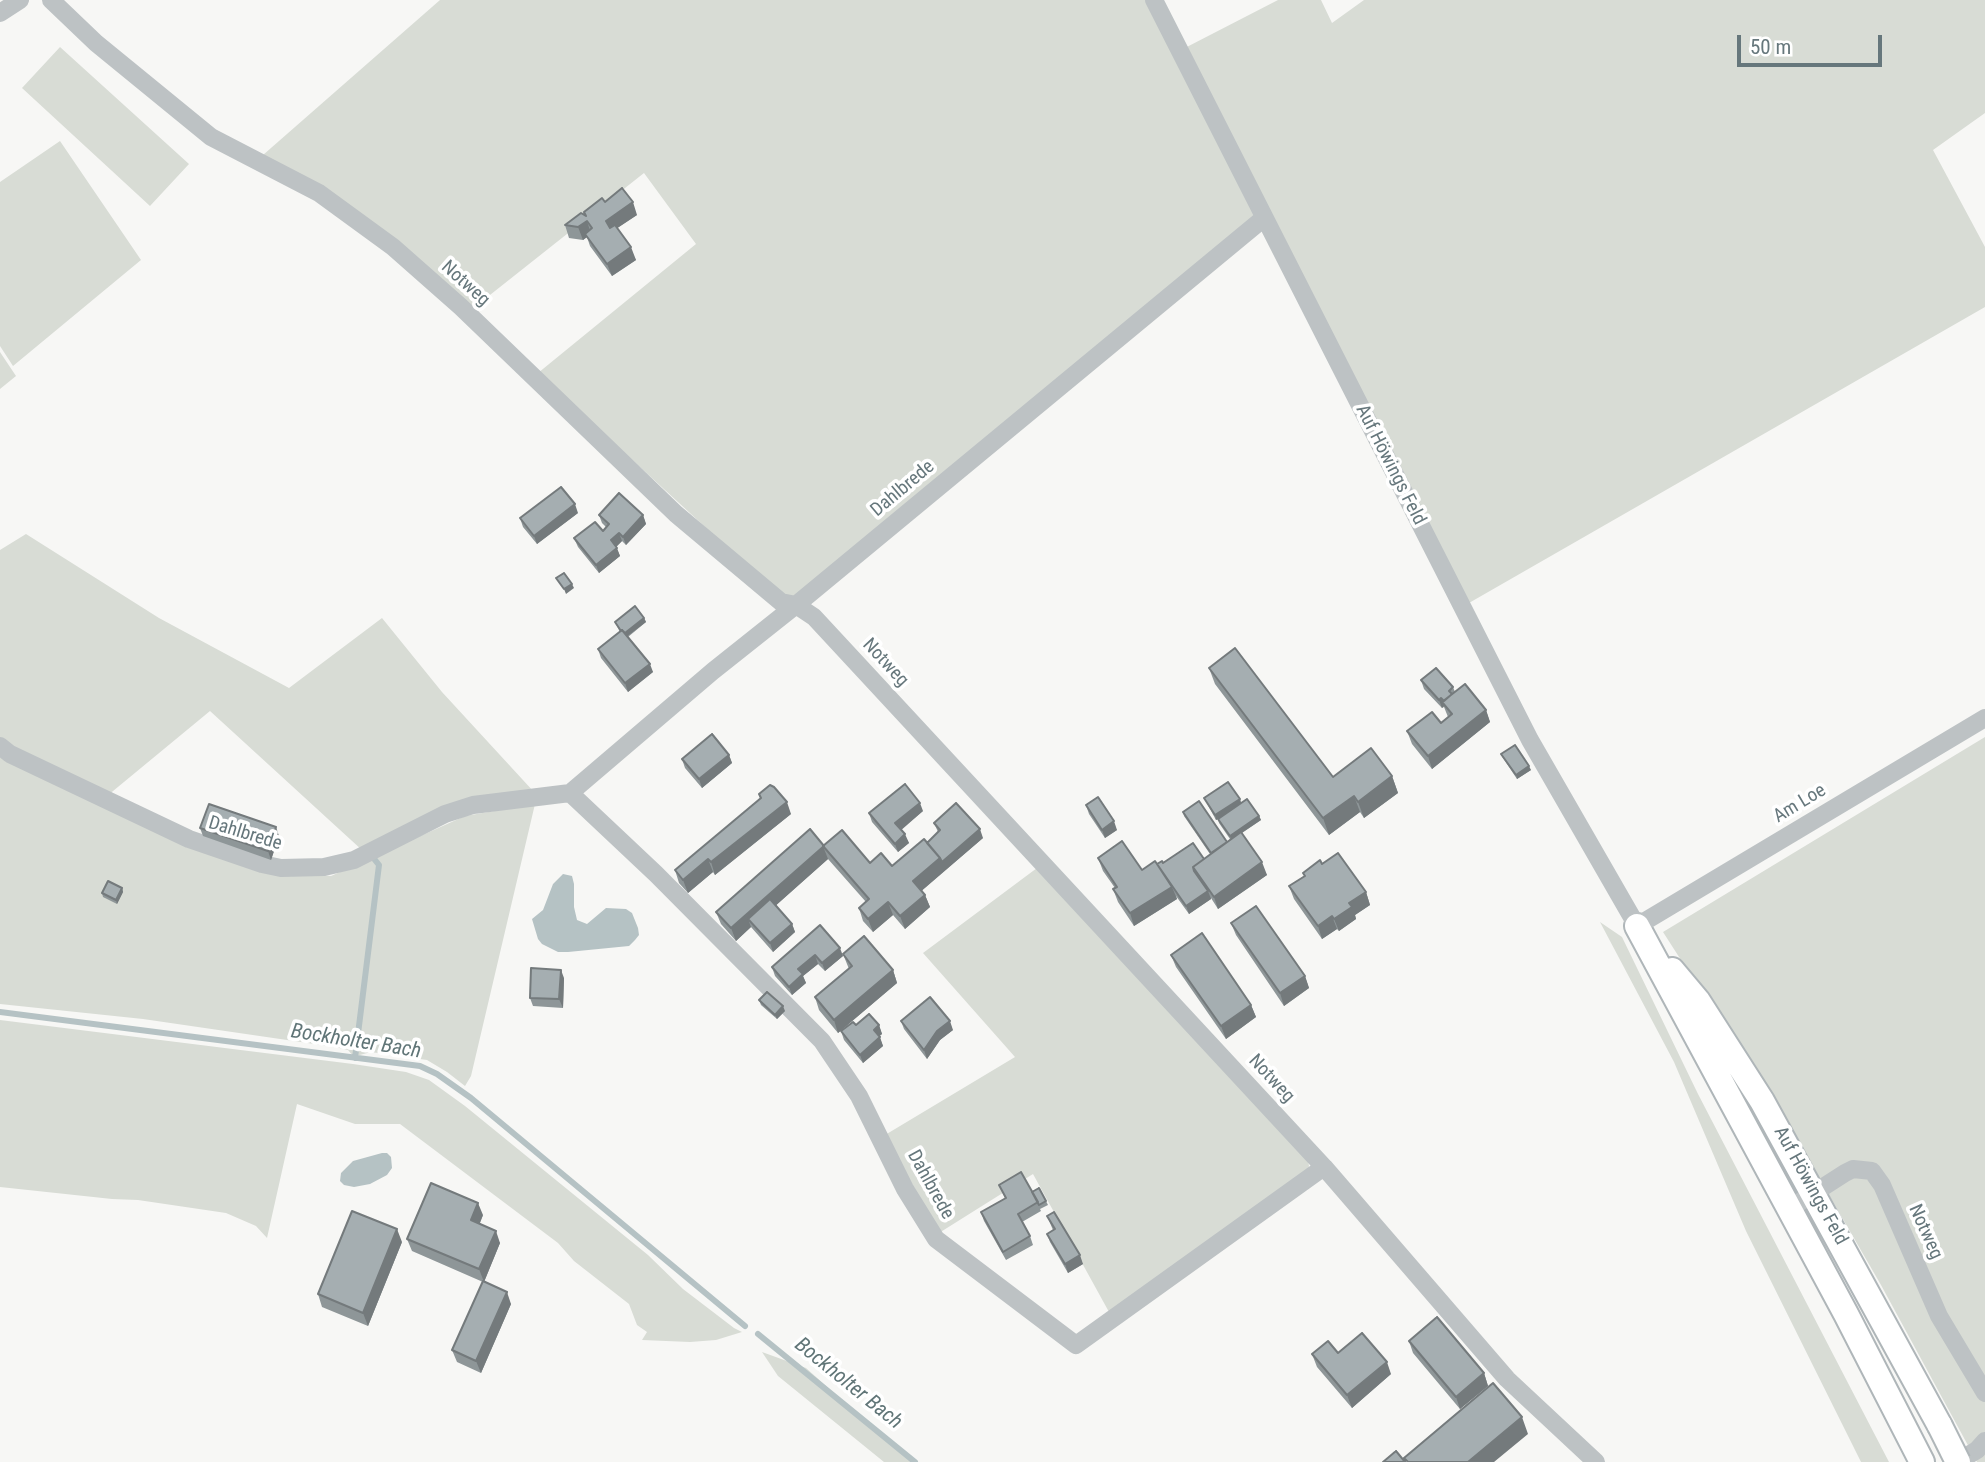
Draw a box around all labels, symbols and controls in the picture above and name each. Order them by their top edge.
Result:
scale bar [1740,21,1885,65]
text: 50 m [1750,35,1791,59]
street label: Notweg [436,256,494,312]
street label: Auf Höwings Feld [1350,401,1430,529]
street label: Dahlbrede [867,456,939,522]
street label: Notweg [857,634,913,692]
street label: Am Loe [1770,780,1830,828]
street label: Dahlbrede [205,812,285,856]
water label: Bockholter Bach [289,1019,423,1065]
street label: Notweg [1243,1050,1299,1108]
street label: Auf Höwings Feld [1768,1123,1852,1249]
street label: Dahlbrede [902,1146,958,1224]
street label: Notweg [1903,1201,1947,1263]
water label: Bockholter Bach [789,1333,907,1435]

